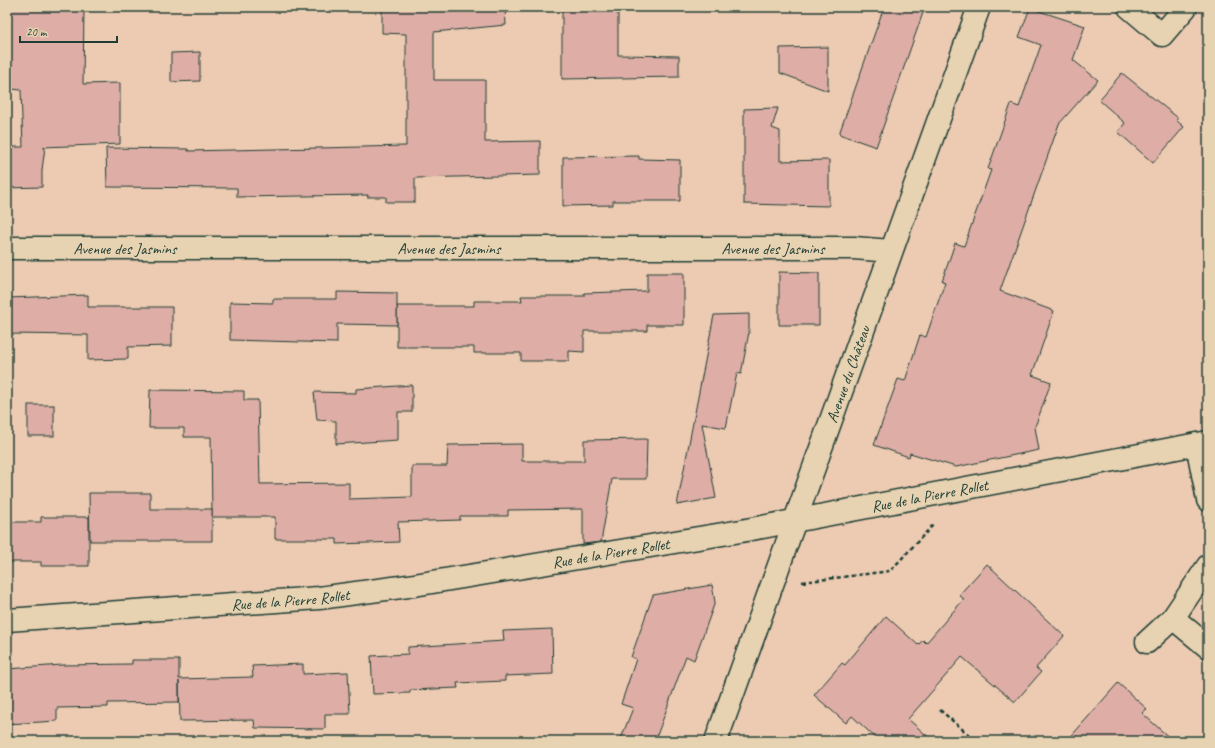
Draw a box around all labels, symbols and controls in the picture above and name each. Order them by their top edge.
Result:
scale bar [20,18,117,44]
text: 20 m [26,24,48,40]
street label: Avenue des Jasmins [74,239,178,259]
street label: Avenue des Jasmins [398,239,502,259]
street label: Avenue des Jasmins [722,239,826,259]
street label: Avenue du Château [822,322,875,425]
street label: Rue de la Pierre Rollet [870,475,991,517]
street label: Rue de la Pierre Rollet [551,534,673,573]
street label: Rue de la Pierre Rollet [231,585,352,615]

